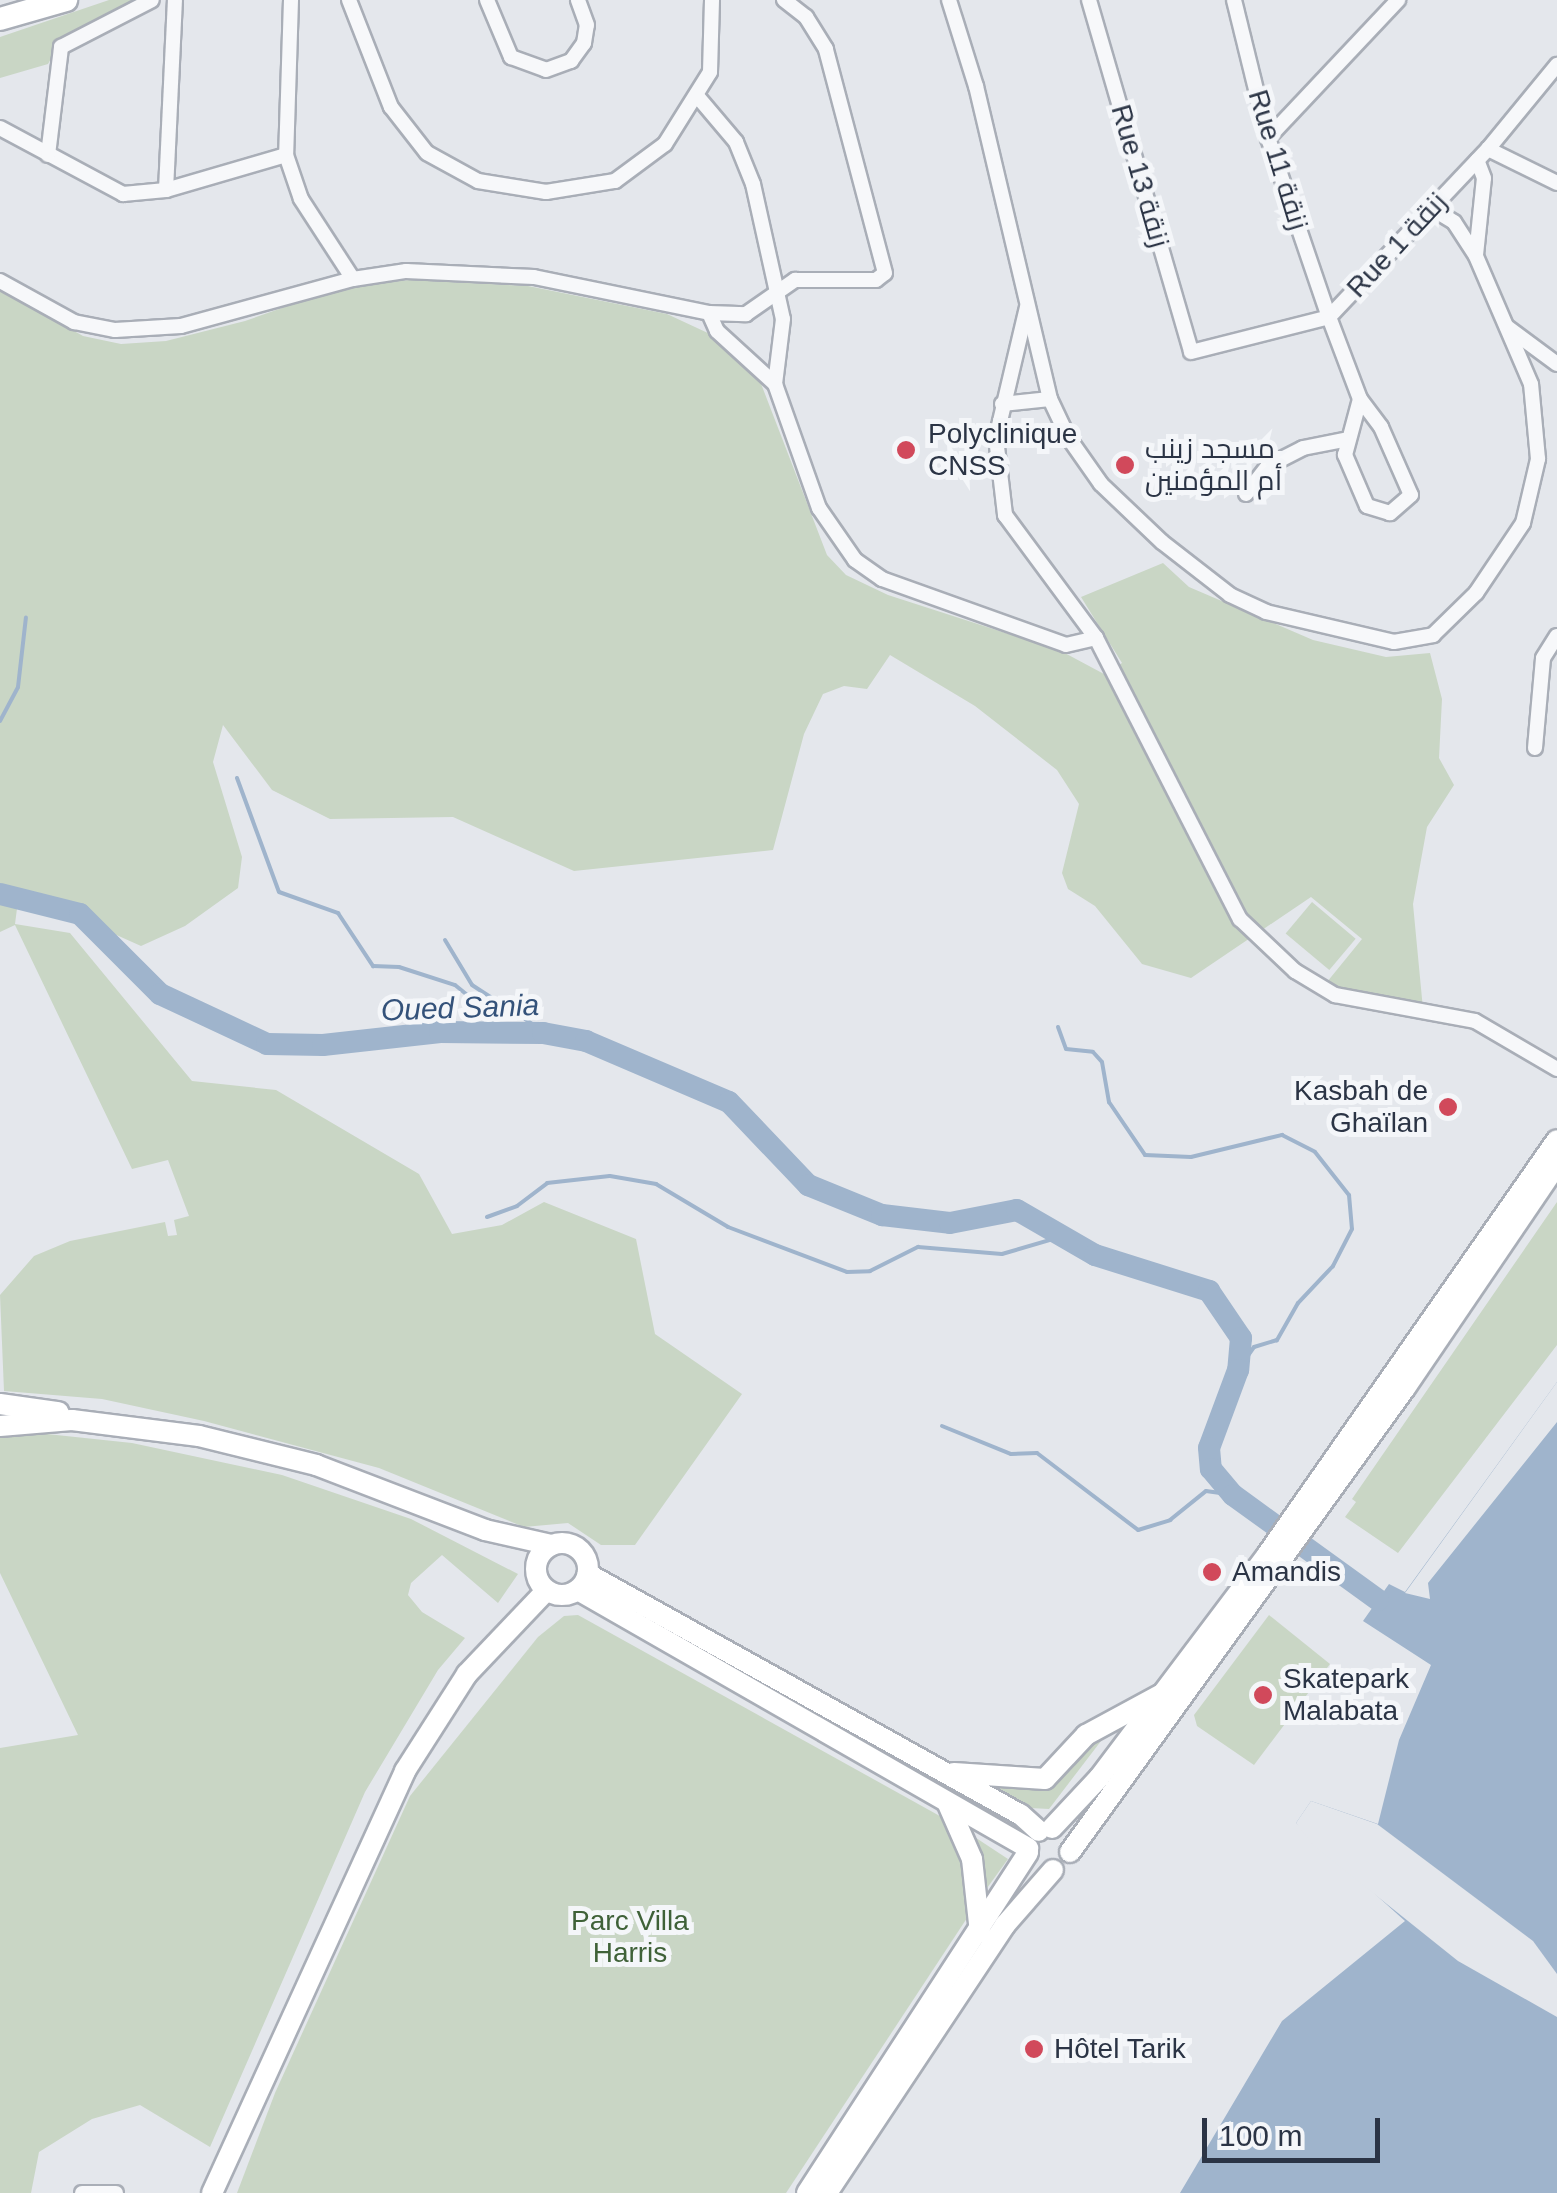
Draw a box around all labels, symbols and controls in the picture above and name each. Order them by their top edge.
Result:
street label: Rue 11 زنقة [1241,86,1315,234]
street label: Rue 13 زنقة [1104,101,1176,251]
street label: Rue 1 زنقة [1340,185,1454,305]
place label: Polyclinique CNSS [928,417,1077,483]
place label: مسجد زينب أم المؤمنين [1145,432,1282,498]
marker: Polyclinique CNSS [893,437,919,463]
marker: مسجد زينب أم المؤمنين [1114,454,1136,476]
water label: Oued Sania [380,987,540,1029]
place label: Kasbah de Ghaïlan [1294,1074,1428,1140]
marker: Kasbah de Ghaïlan [1437,1096,1459,1118]
place label: Amandis [1232,1555,1341,1589]
marker: Amandis [1201,1561,1223,1583]
place label: Skatepark Malabata [1283,1662,1409,1728]
marker: Skatepark Malabata [1252,1684,1274,1706]
park label: Parc Villa Harris [571,1904,689,1970]
place label: Hôtel Tarik [1054,2032,1186,2066]
marker: Hôtel Tarik [1023,2038,1045,2060]
scale bar [1207,2098,1384,2160]
text: 100 m [1219,2119,1302,2152]

